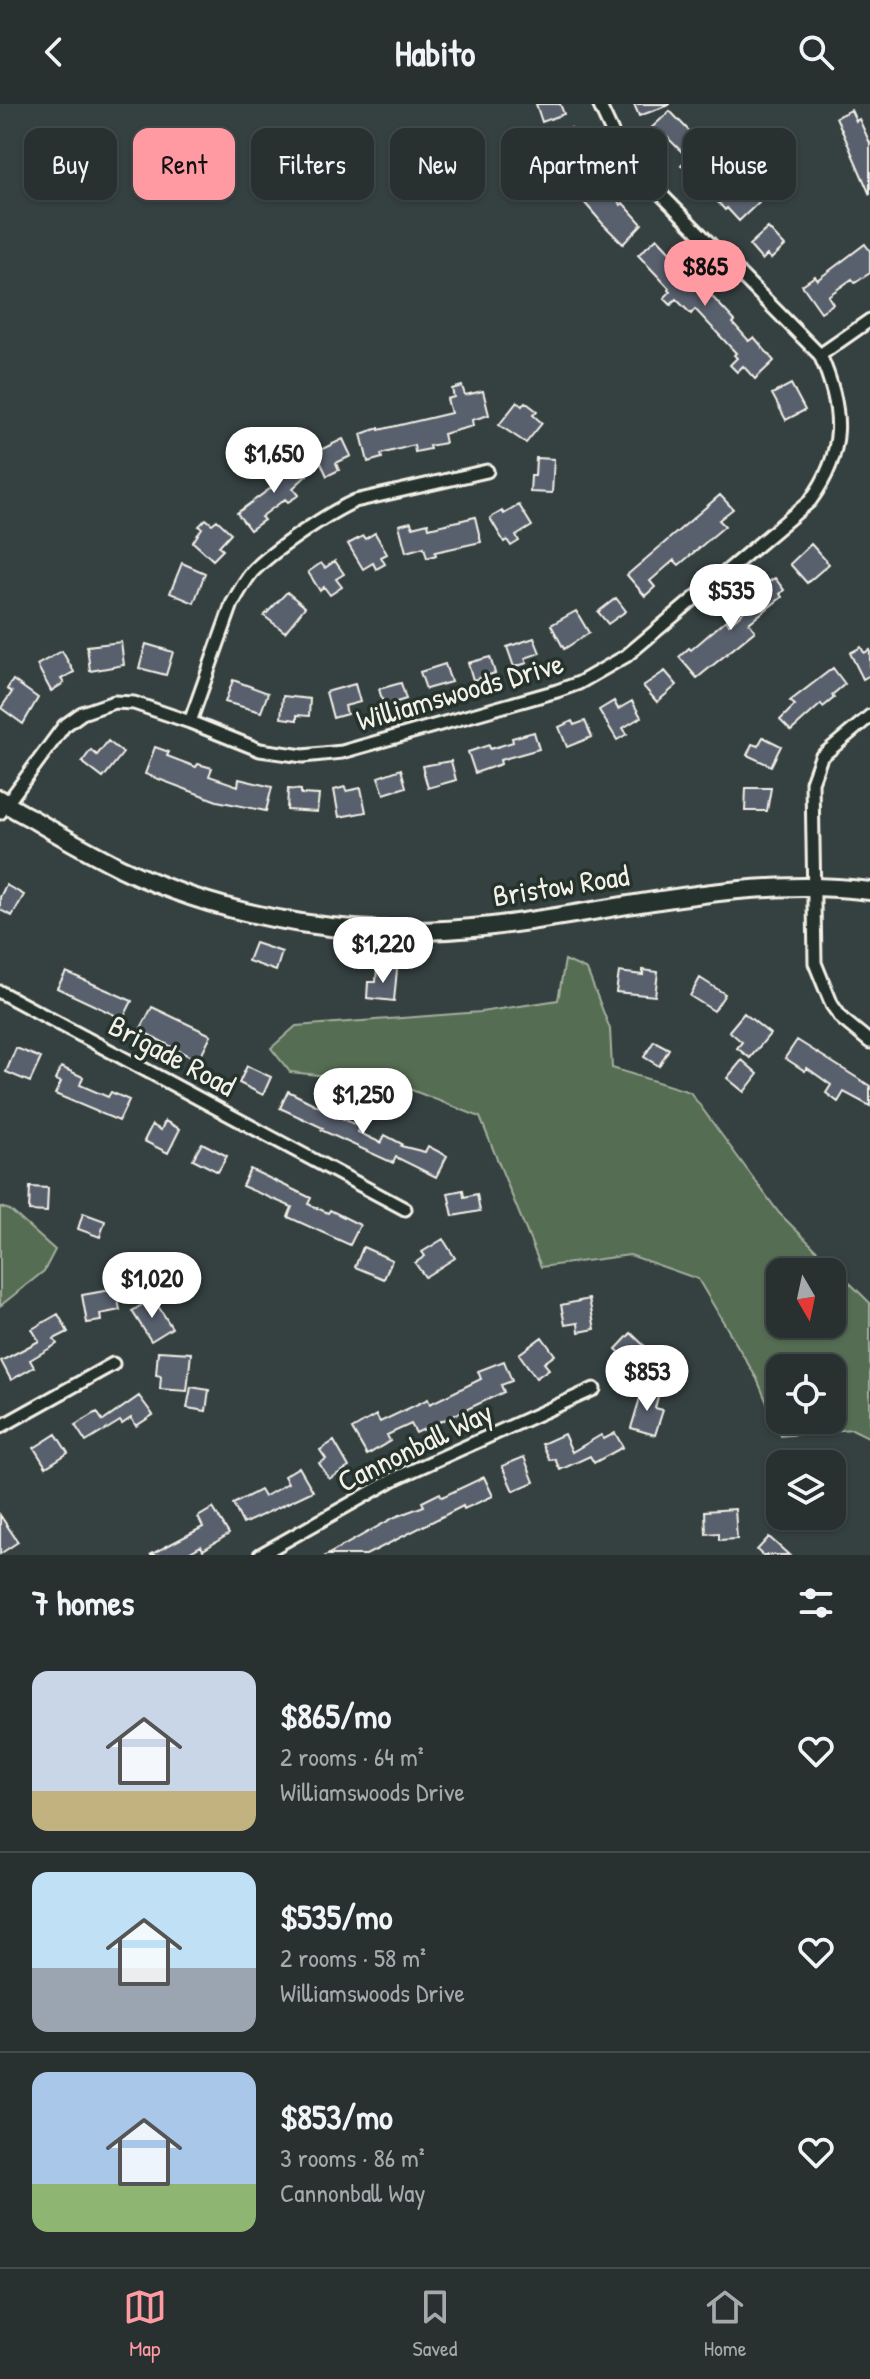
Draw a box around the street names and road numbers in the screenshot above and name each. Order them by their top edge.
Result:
street label: Williamswoods Drive [352,642,568,740]
street label: Bristow Road [490,854,632,916]
street label: Brigade Road [102,1005,243,1105]
street label: Cannonball Way [330,1391,499,1501]

